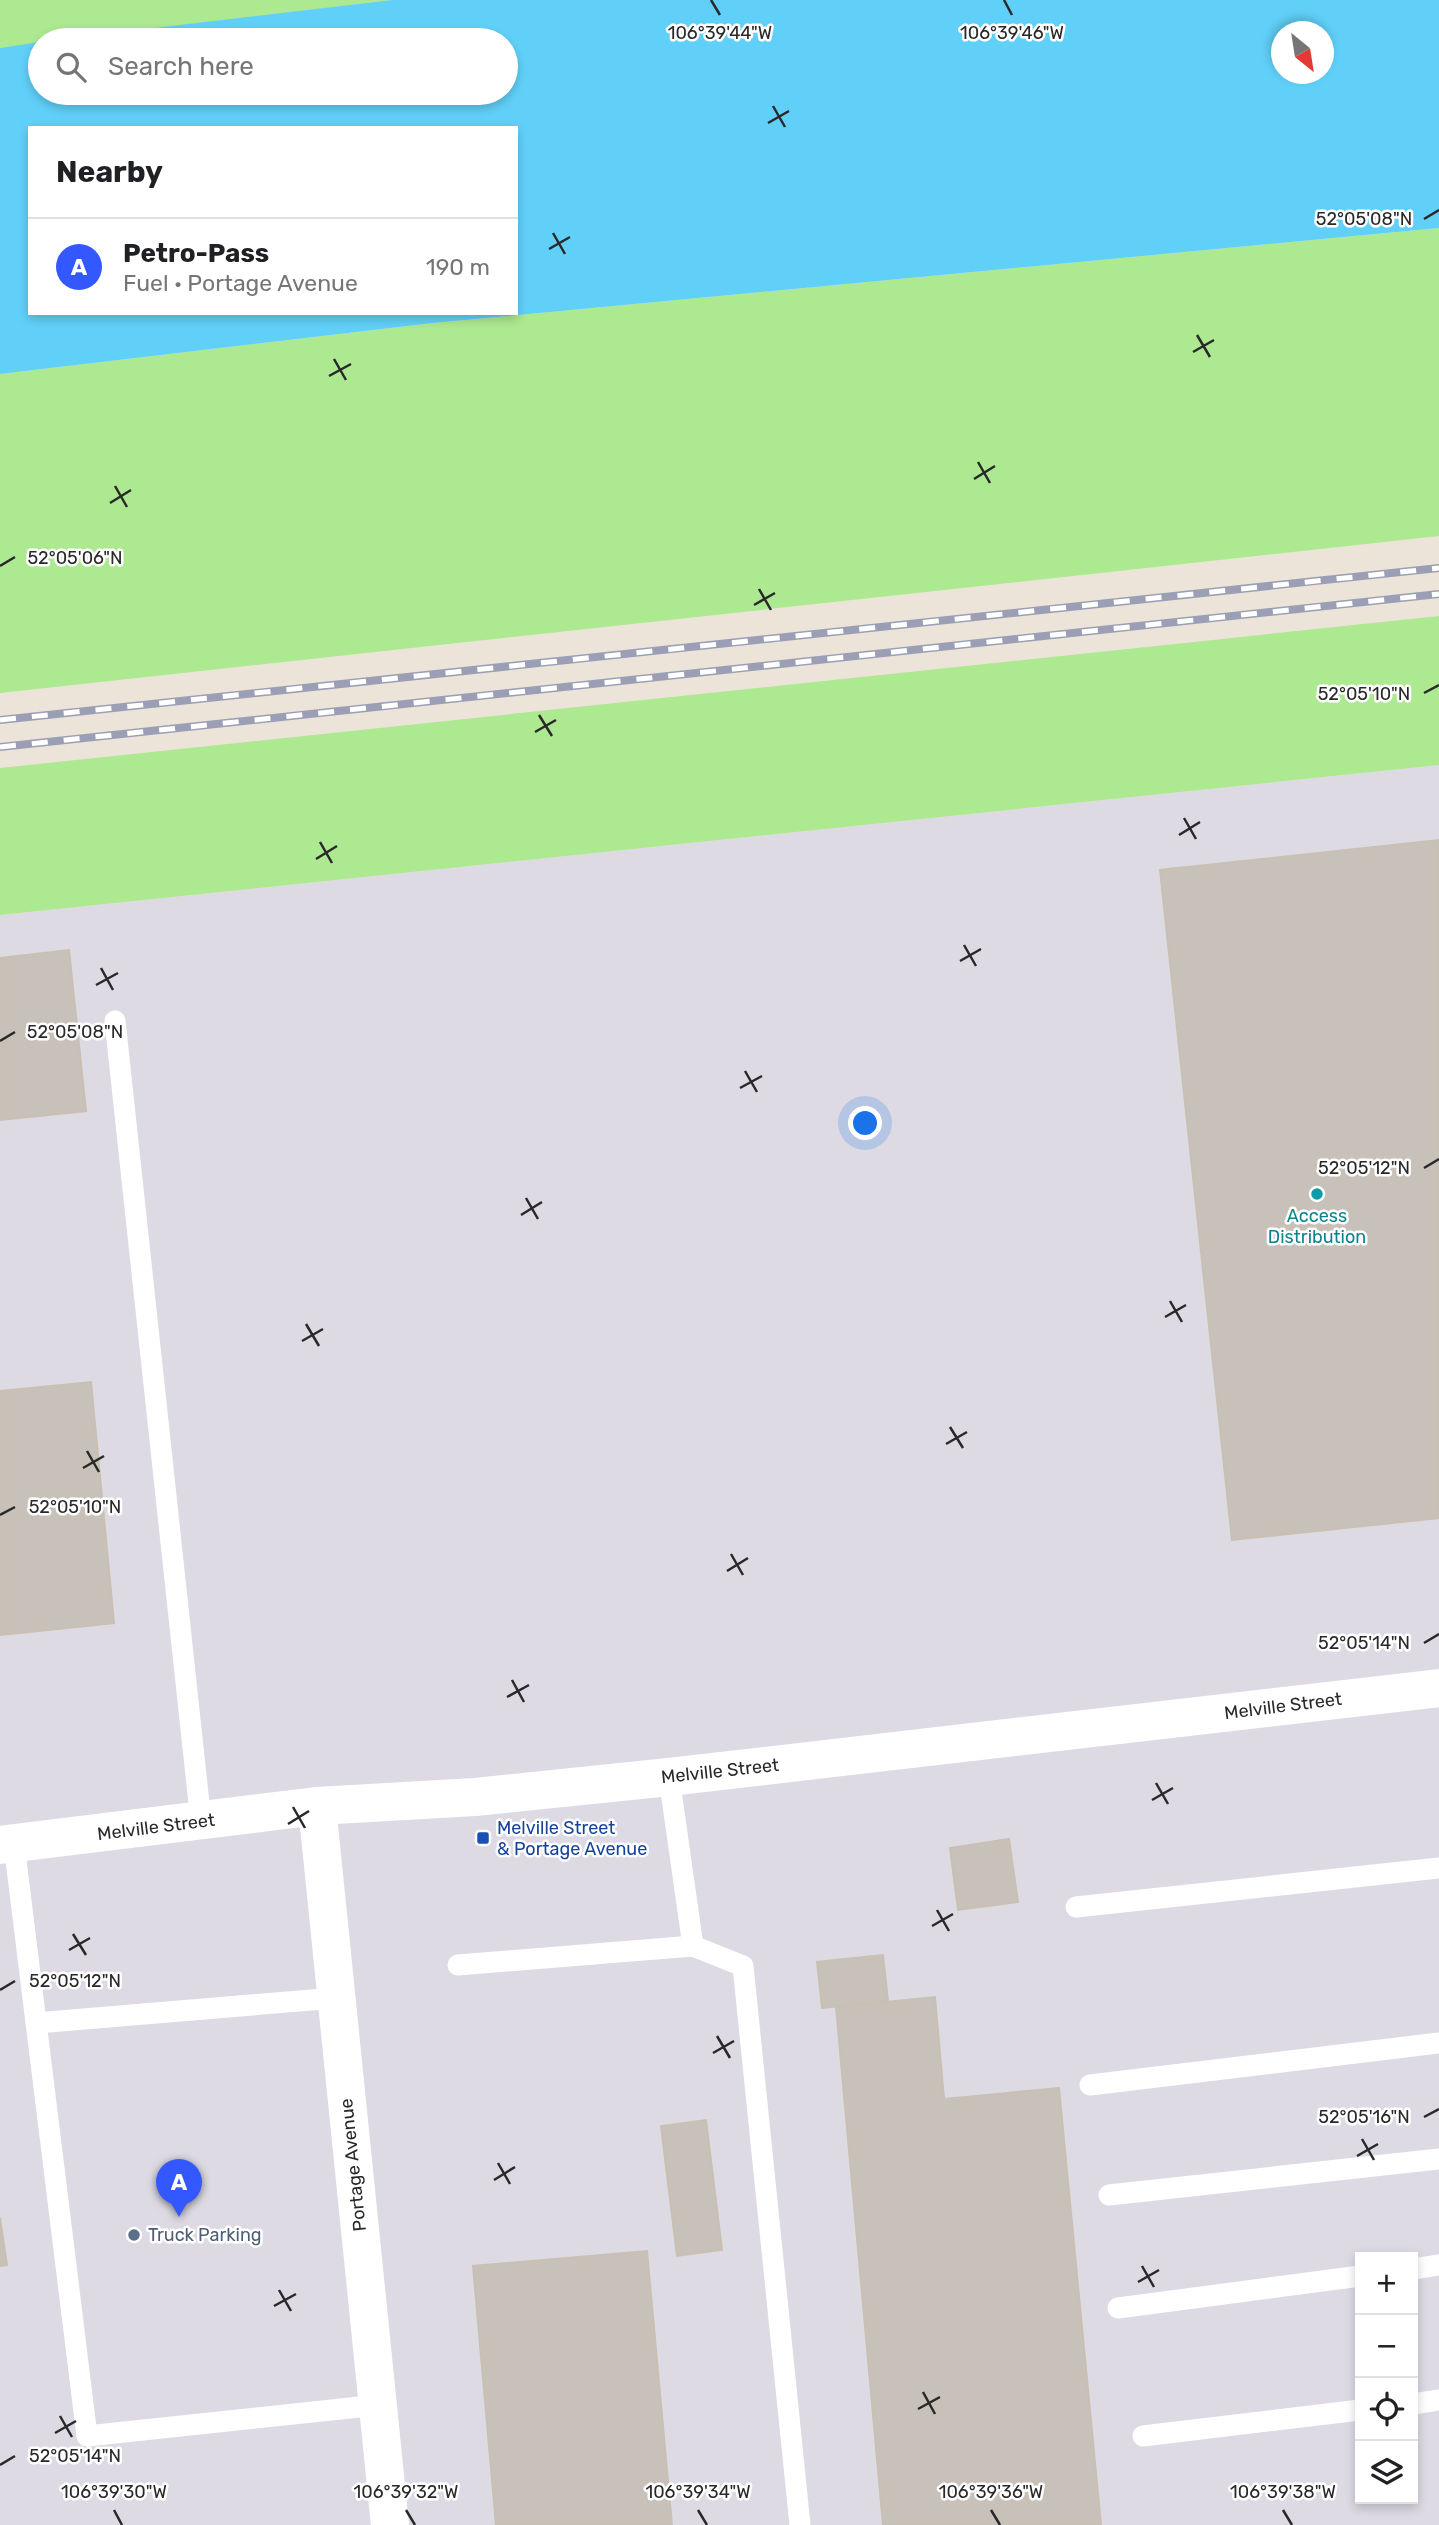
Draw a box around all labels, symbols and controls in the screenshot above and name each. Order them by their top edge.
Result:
north arrow [1271,21,1334,84]
text: 106°39'44"W [668,22,772,44]
text: 106°39'46"W [960,22,1064,44]
search box [28,28,518,105]
icon: search [52,48,90,86]
text: Search here [108,51,254,82]
text: Nearby [56,154,163,190]
text: 52°05'08"N [1316,208,1412,230]
text: Petro-Pass [123,238,269,269]
text: A [71,253,87,281]
text: 190 m [426,253,490,281]
text: Fuel · Portage Avenue [123,269,358,297]
text: 52°05'06"N [27,547,123,569]
text: 52°05'10"N [1318,683,1410,705]
text: 52°05'08"N [27,1021,123,1043]
your location [848,1106,882,1140]
text: 52°05'12"N [1318,1157,1410,1179]
marker: Access Distribution [1309,1186,1325,1202]
place label: Access Distribution [1268,1205,1366,1248]
text: 52°05'10"N [29,1496,121,1518]
text: 52°05'14"N [1318,1632,1410,1654]
street label: Melville Street [1223,1688,1343,1724]
street label: Melville Street [660,1754,780,1788]
street label: Melville Street [96,1809,216,1845]
place label: Melville Street & Portage Avenue [497,1817,647,1860]
marker: Melville Street & Portage Avenue [475,1830,491,1846]
text: 52°05'12"N [29,1970,121,1992]
street label: Portage Avenue [335,2098,371,2232]
text: 52°05'16"N [1318,2106,1410,2128]
pin: A [156,2159,202,2217]
place label: Truck Parking [148,2224,262,2246]
marker: Truck Parking [126,2227,142,2243]
map controls [1355,2252,1418,2504]
button: + [1355,2252,1418,2315]
button: − [1355,2315,1418,2378]
button: locate [1355,2378,1418,2441]
button: layers [1355,2441,1418,2504]
text: 52°05'14"N [29,2445,121,2467]
text: 106°39'30"W [61,2481,167,2503]
text: 106°39'32"W [354,2481,458,2503]
text: 106°39'34"W [645,2481,751,2503]
text: 106°39'36"W [939,2481,1043,2503]
text: 106°39'38"W [1230,2481,1336,2503]

